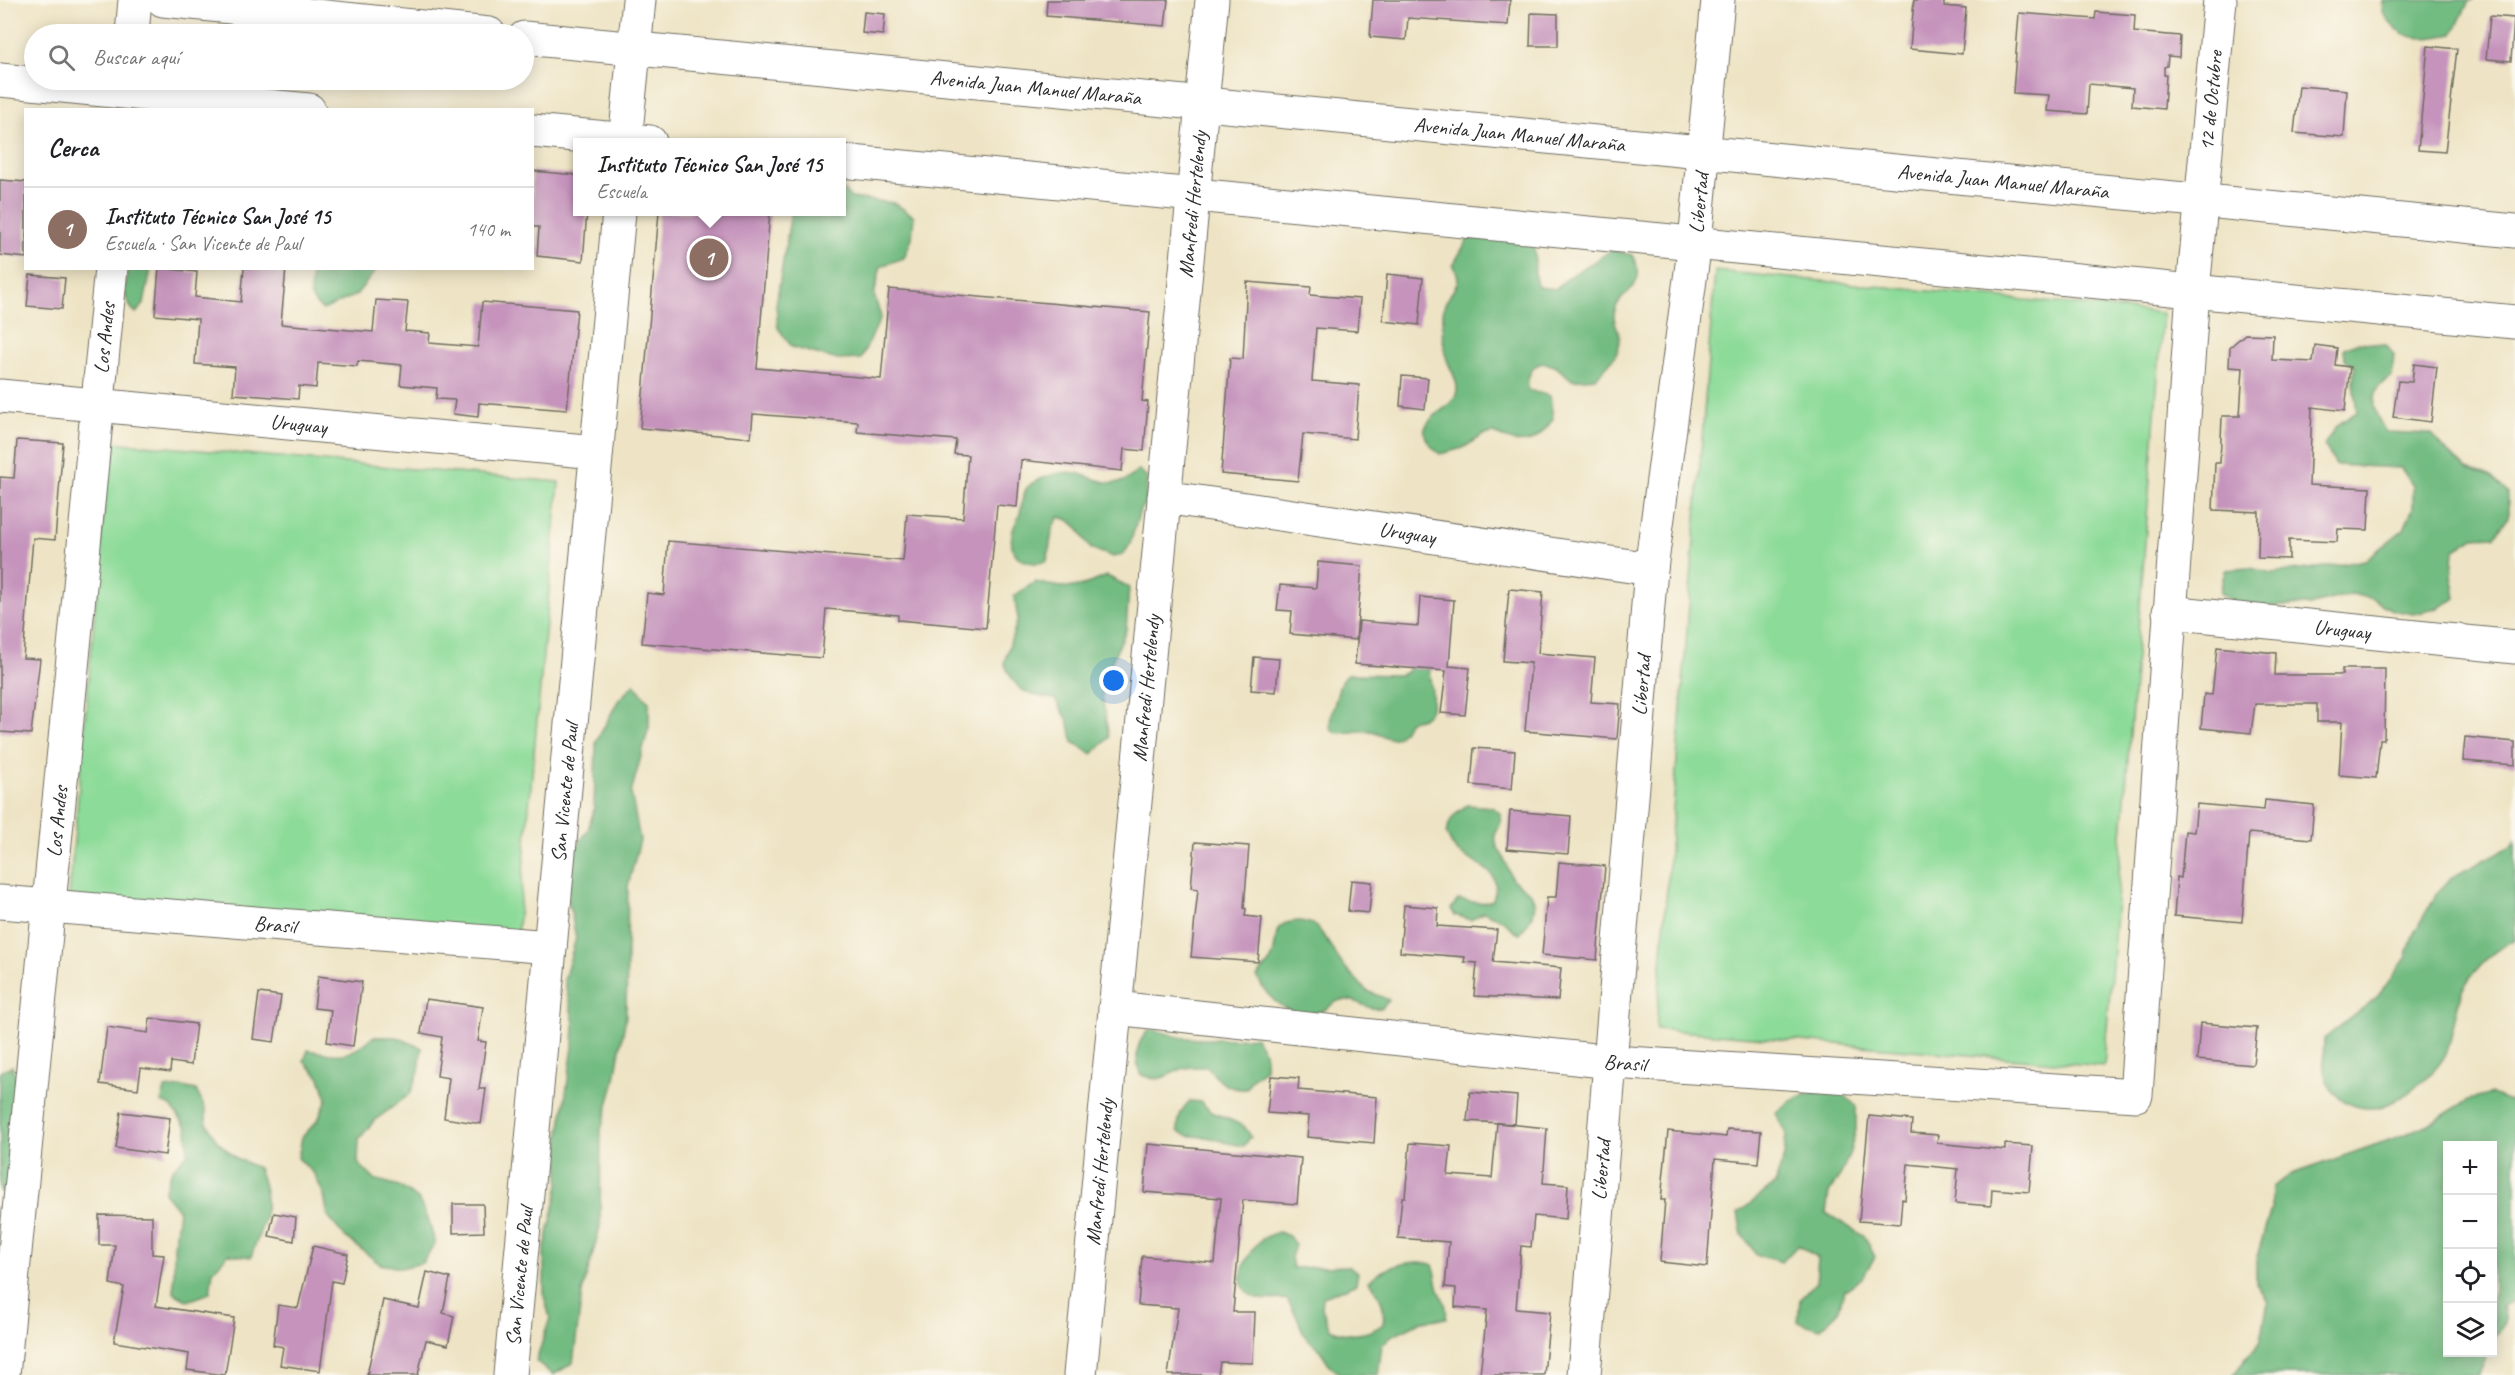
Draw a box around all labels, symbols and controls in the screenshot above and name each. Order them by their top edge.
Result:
search box [24,24,534,90]
icon: search [45,41,78,74]
text: Buscar aquí [93,43,179,71]
street label: 12 de Octubre [2193,49,2228,152]
street label: Avenida Juan Manuel Maraña [929,64,1144,111]
street label: Avenida Juan Manuel Maraña [1413,111,1628,158]
street label: Manfredi Hertelendy [1172,128,1213,279]
text: Cerca [48,131,98,164]
popup [573,138,846,216]
text: Instituto Técnico San José 15 [597,151,822,179]
street label: Avenida Juan Manuel Maraña [1896,158,2112,205]
street label: Libertad [1683,168,1715,234]
text: Escuela [597,179,647,204]
text: Instituto Técnico San José 15 [105,203,331,231]
text: 1 [63,217,72,242]
text: 140 m [467,217,510,242]
text: Escuela · San Vicente de Paul [105,231,301,256]
pin: 1 [690,236,728,280]
street label: Los Andes [88,300,121,374]
street label: Uruguay [269,408,330,440]
street label: Uruguay [1377,516,1439,550]
street label: Manfredi Hertelendy [1126,612,1166,762]
street label: Uruguay [2313,614,2373,645]
street label: Libertad [1626,650,1657,717]
your location [1099,666,1128,695]
street label: San Vicente de Paul [545,718,584,863]
street label: Los Andes [41,783,74,858]
street label: Brasil [253,910,301,939]
street label: Brasil [1603,1048,1650,1077]
street label: Manfredi Hertelendy [1080,1096,1120,1246]
street label: Libertad [1586,1135,1617,1201]
map controls [2443,1141,2497,1357]
button: + [2443,1141,2497,1195]
button: − [2443,1195,2497,1249]
street label: San Vicente de Paul [500,1202,539,1347]
button: locate [2443,1249,2497,1303]
button: layers [2443,1303,2497,1357]

